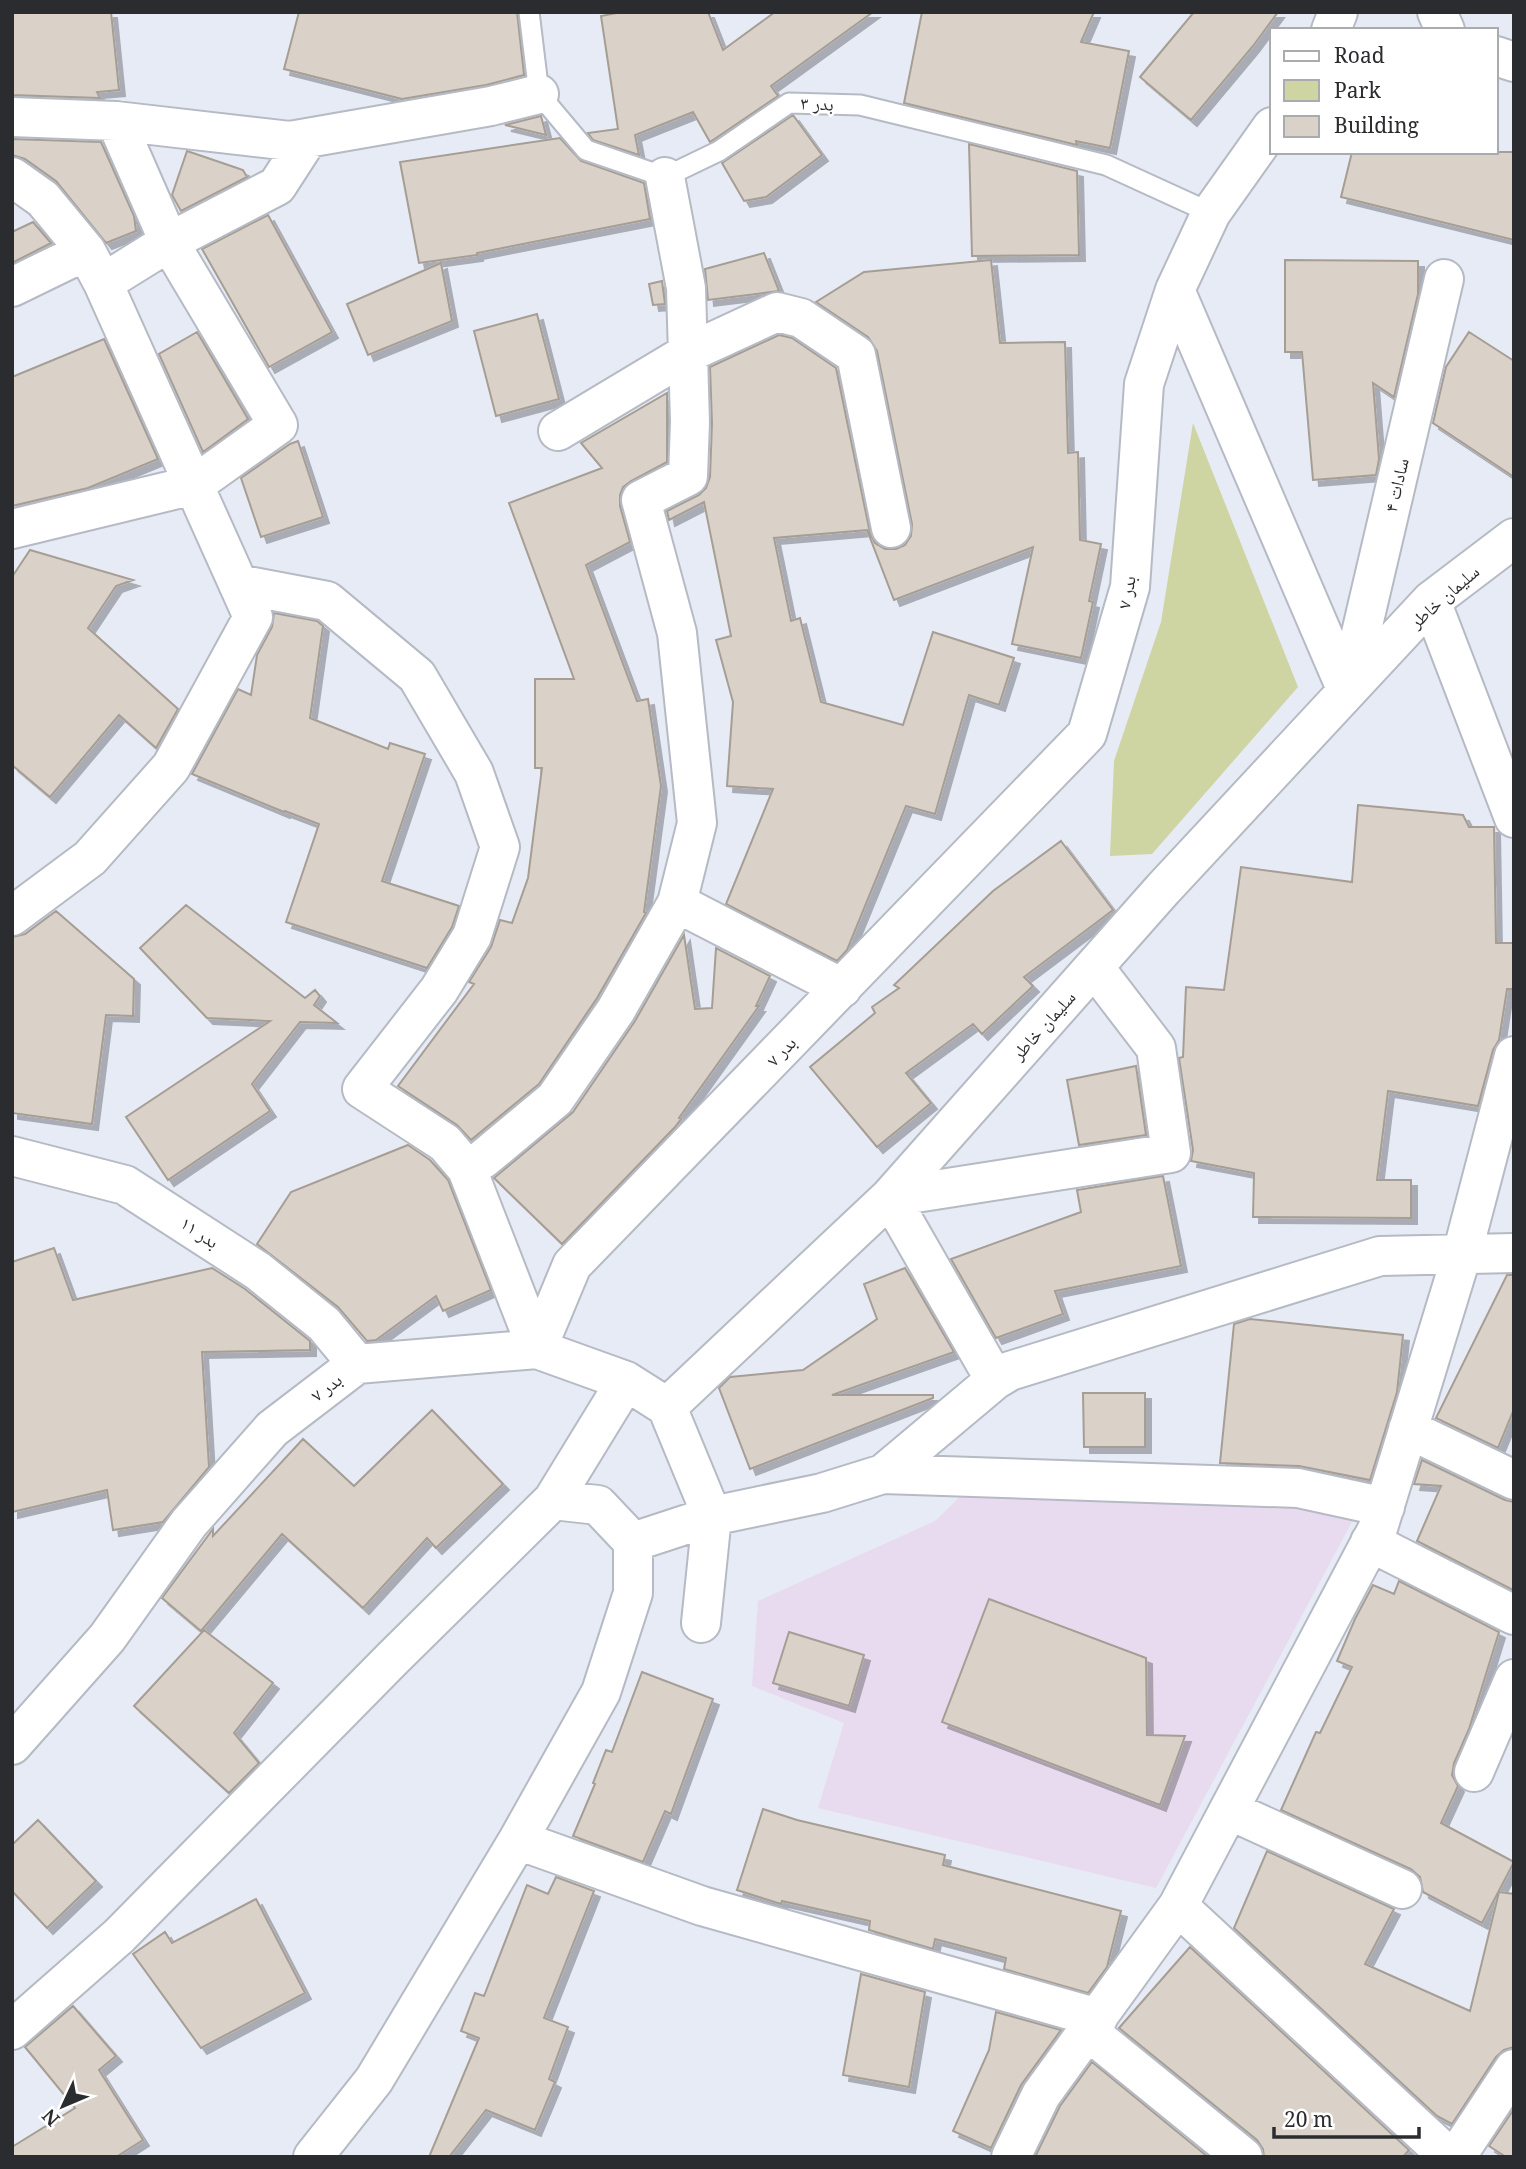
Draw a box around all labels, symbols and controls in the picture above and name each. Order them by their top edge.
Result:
legend [1270,28,1498,154]
text: Road [1334,41,1385,69]
text: Park [1334,76,1381,104]
street label: بدر ۳ [800,90,834,116]
text: Building [1334,111,1419,139]
street label: سادات ۴ [1378,456,1414,514]
street label: سلیمان خاطر [1403,559,1484,634]
street label: بدر ۷ [1111,573,1141,611]
street label: سلیمان خاطر [1005,985,1080,1065]
street label: بدر ۷ [761,1031,801,1071]
street label: بدر ۱۱ [176,1211,224,1254]
street label: بدر ۷ [306,1367,347,1407]
north arrow [28,2071,98,2141]
scale bar [1274,2096,1419,2140]
text: N [36,2103,65,2132]
text: 20 m [1284,2105,1333,2133]

